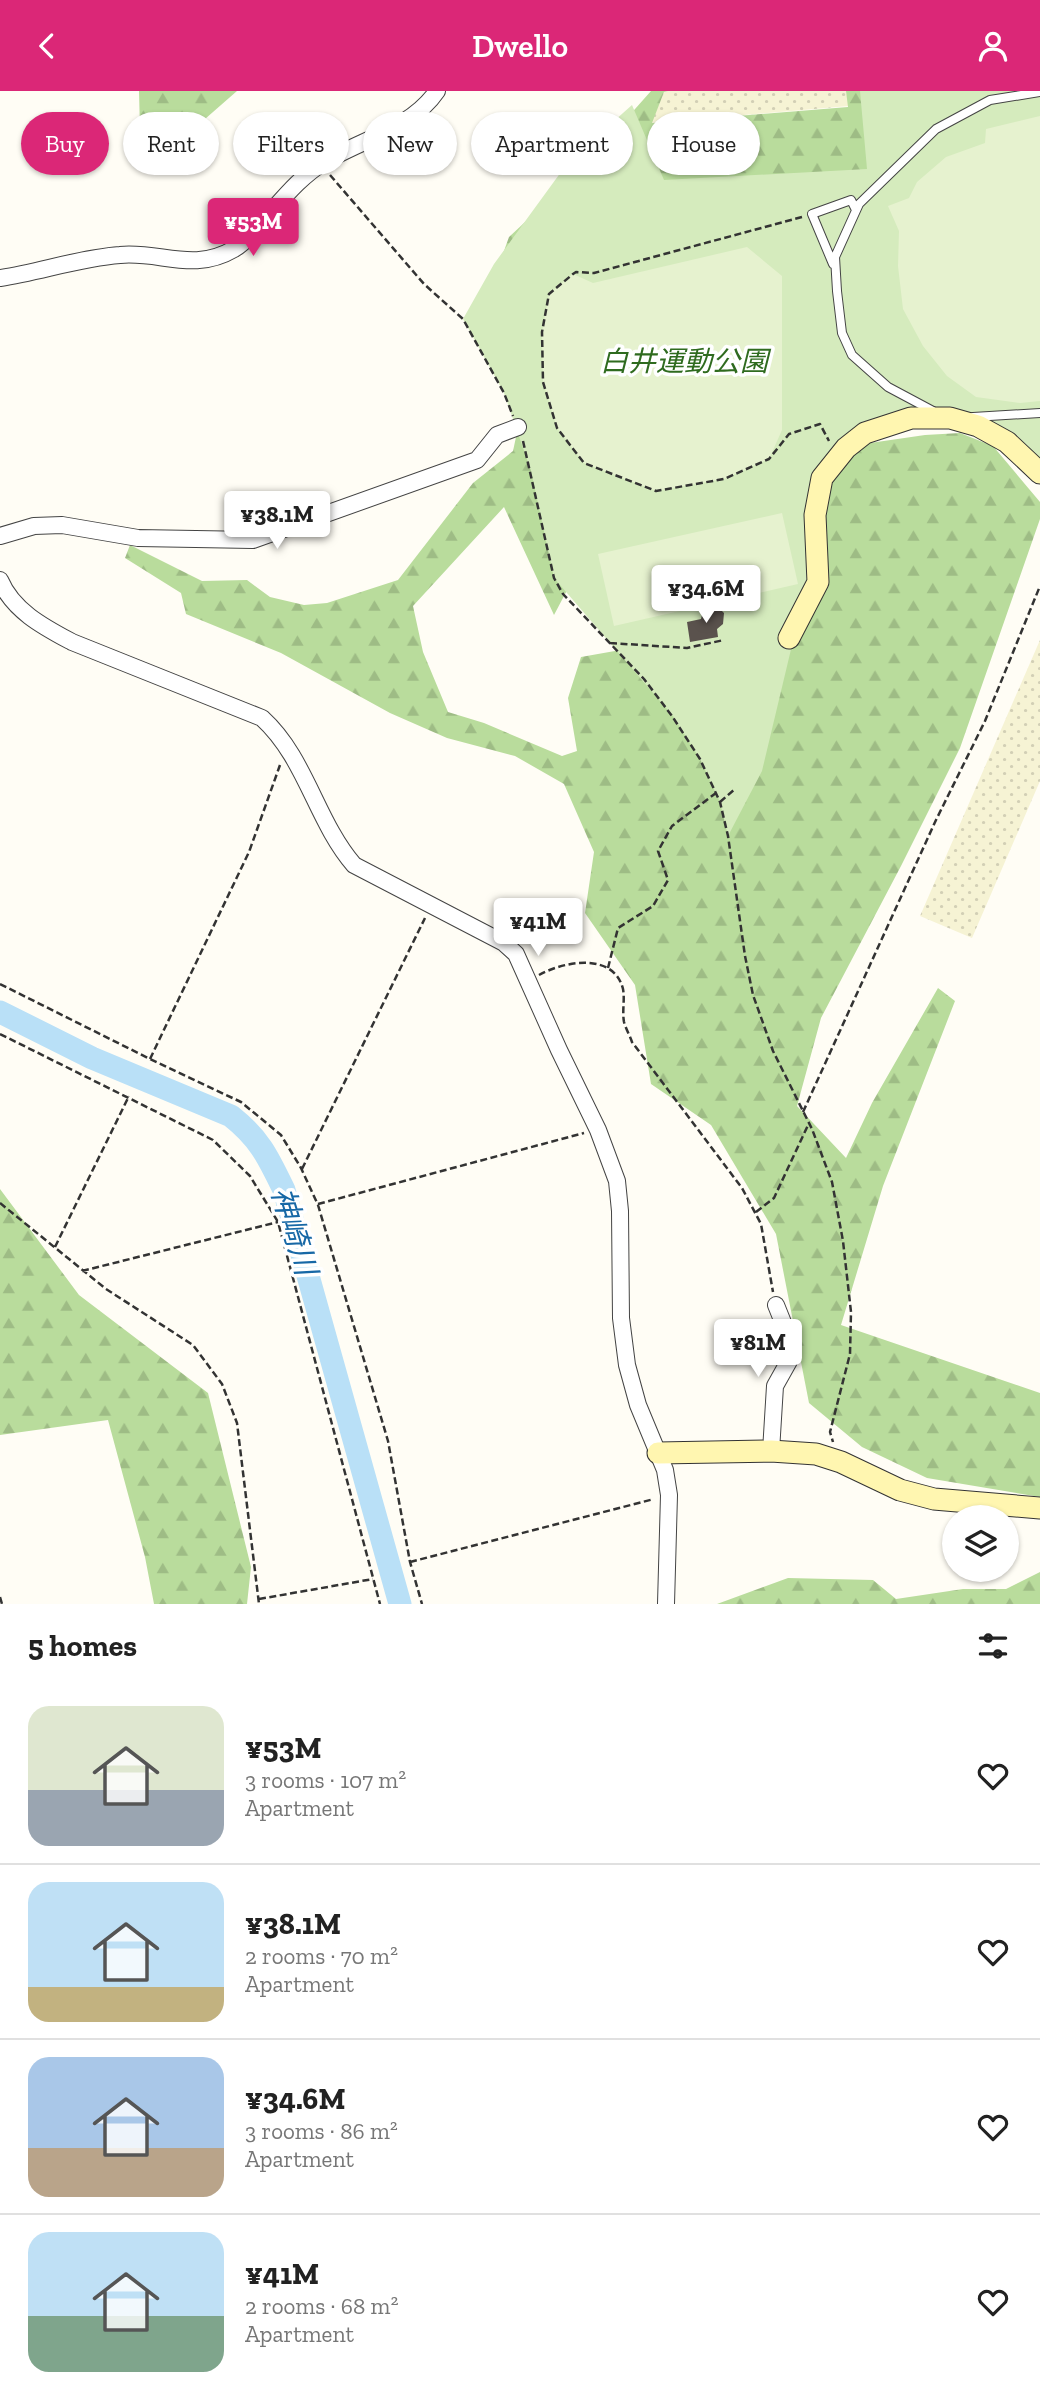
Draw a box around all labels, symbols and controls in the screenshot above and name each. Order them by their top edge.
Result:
icon: back [28,27,66,65]
text: Dwello [472,27,568,65]
icon: person [974,27,1012,65]
chip: Buy [21,112,109,175]
chip: Rent [123,112,219,175]
chip: Filters [233,112,349,175]
chip: New [363,112,457,175]
chip: Apartment [471,112,633,175]
chip: House [647,112,760,175]
pin: ¥53M [212,199,294,258]
text: ¥53M [224,207,282,235]
park label: 白井運動公園 [600,345,772,378]
pin: ¥38.1M [220,491,334,551]
text: ¥38.1M [240,500,314,528]
pin: ¥34.6M [649,566,763,625]
text: ¥34.6M [667,574,745,602]
pin: ¥41M [497,899,579,958]
text: ¥41M [510,907,566,935]
water label: 神崎川 [264,1183,325,1282]
pin: ¥81M [717,1319,799,1379]
text: ¥81M [730,1328,786,1356]
map controls [942,1505,1019,1582]
button: layers [942,1505,1019,1582]
icon: filters [974,1627,1012,1665]
text: 5 homes [28,1628,137,1664]
text: ¥53M [245,1730,322,1766]
icon: home [84,1734,168,1818]
icon: heart [974,1757,1012,1795]
text: 3 rooms · 107 m² [245,1766,406,1794]
text: Apartment [245,1794,354,1822]
text: ¥38.1M [245,1906,341,1942]
icon: home [84,1910,168,1994]
icon: heart [974,1933,1012,1971]
text: 2 rooms · 70 m² [245,1942,398,1970]
text: Apartment [245,1970,354,1998]
text: ¥34.6M [245,2081,345,2117]
icon: home [84,2085,168,2169]
icon: heart [974,2108,1012,2146]
text: 3 rooms · 86 m² [245,2117,398,2145]
text: Apartment [245,2145,354,2173]
text: ¥41M [245,2256,319,2292]
icon: home [84,2260,168,2344]
icon: heart [974,2283,1012,2321]
text: 2 rooms · 68 m² [245,2292,398,2320]
text: Apartment [245,2320,354,2348]

